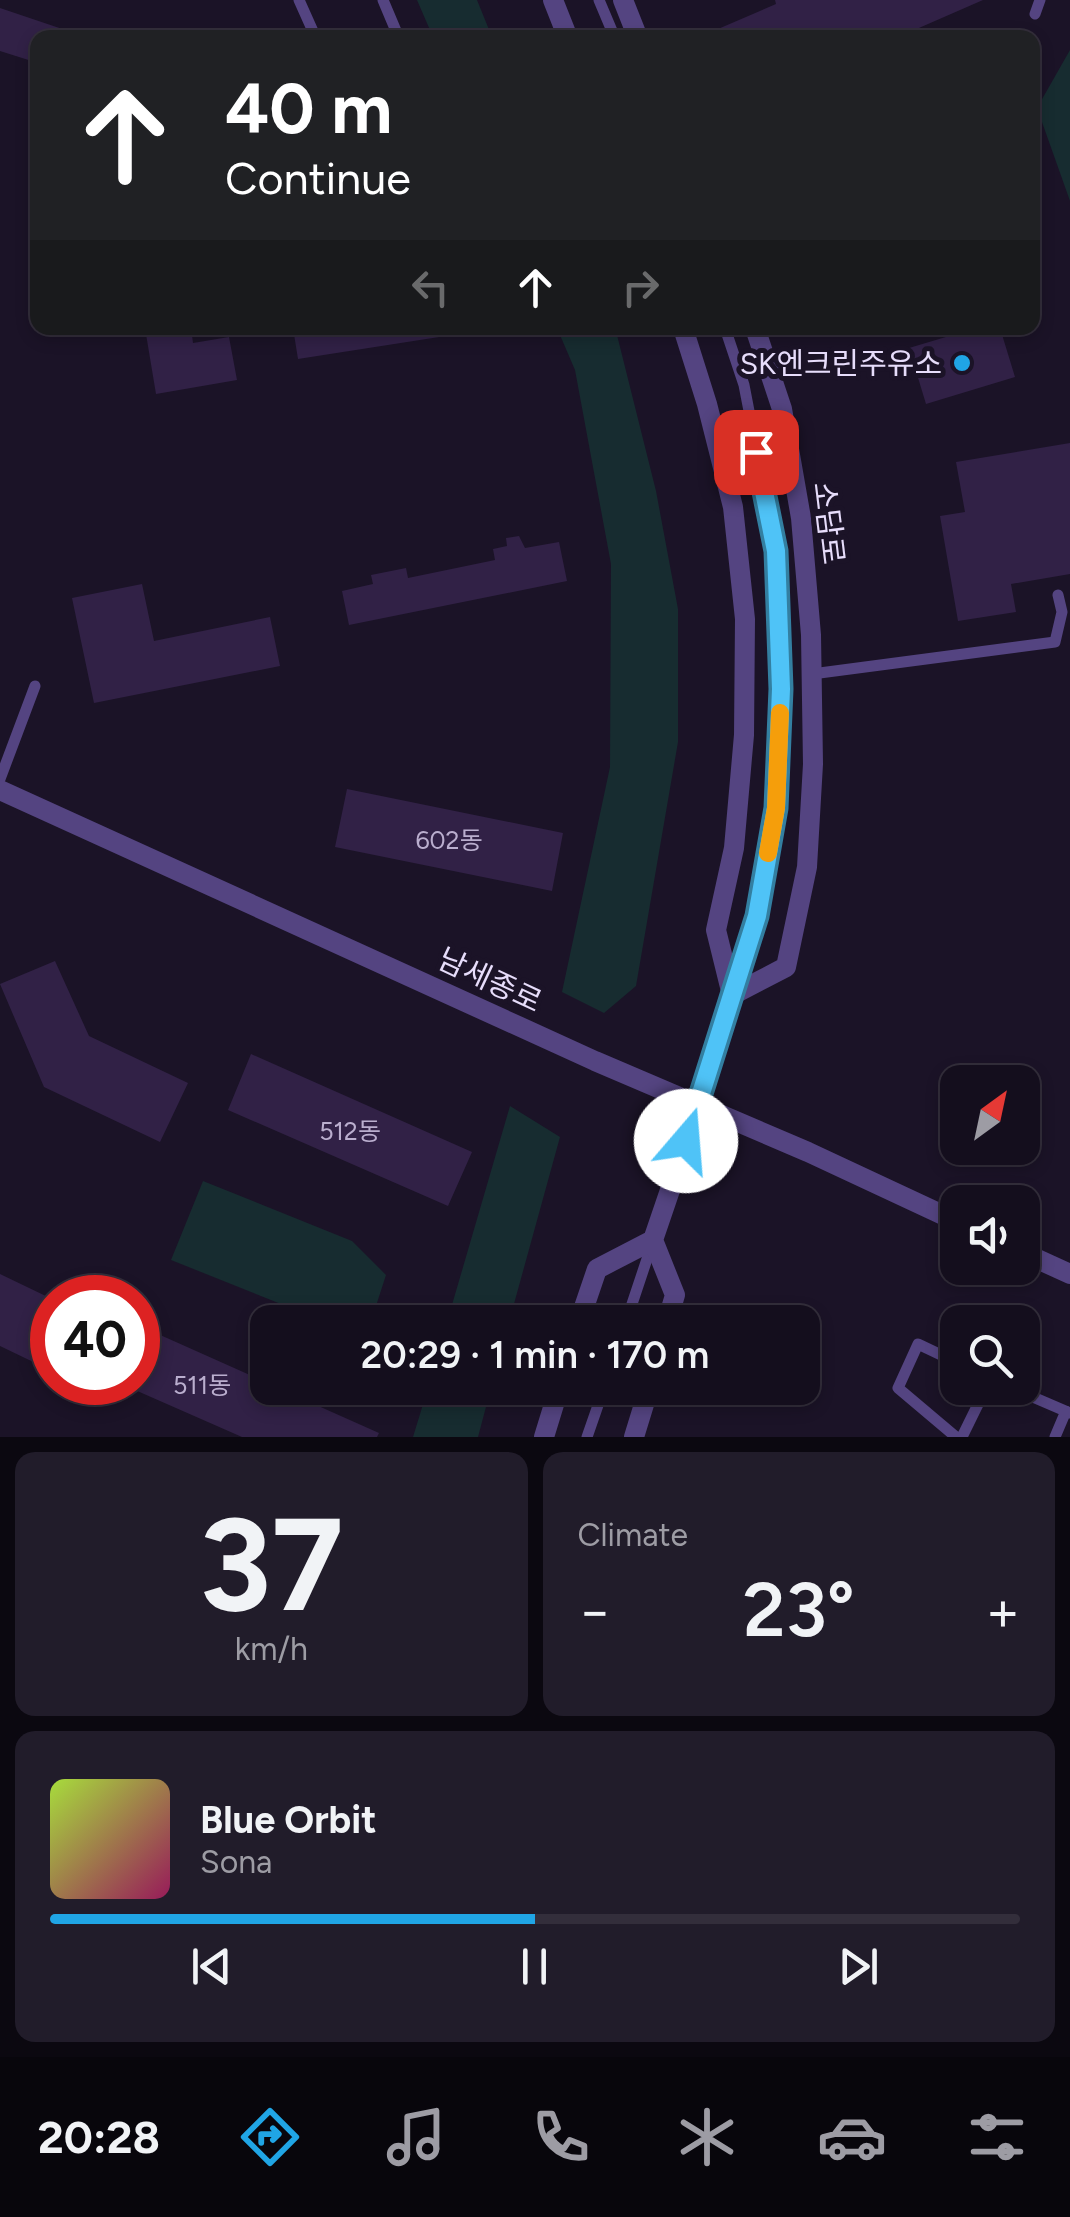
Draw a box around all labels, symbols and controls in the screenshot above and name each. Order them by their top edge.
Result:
text: 40 m [225,66,392,151]
icon: ahead [60,70,190,200]
text: Continue [225,151,411,205]
icon: left [403,260,458,315]
icon: ahead [508,260,563,315]
icon: right [613,260,668,315]
place label: SK엔크린주유소 [740,345,942,382]
marker: SK엔크린주유소 [951,352,973,374]
pin [714,410,799,495]
icon: arrive [729,425,784,480]
street label: 소담로 [806,480,852,566]
house number: 602동 [415,825,483,855]
street label: 남세종로 [432,940,548,1020]
north arrow [940,1065,1040,1165]
map controls [940,1065,1040,1405]
position arrow [634,1089,738,1193]
house number: 512동 [319,1116,381,1146]
button: sound [940,1185,1040,1285]
speed limit sign: 40 [30,1275,160,1405]
button: search [940,1305,1040,1405]
text: 20:29 · 1 min · 170 m [361,1332,709,1378]
house number: 511동 [173,1370,231,1400]
text: 37 [199,1487,344,1643]
text: Climate [578,1516,688,1554]
text: 23° [743,1565,855,1655]
text: − [578,1578,612,1644]
text: + [986,1578,1020,1644]
text: km/h [235,1630,308,1668]
text: Blue Orbit [200,1797,376,1843]
text: Sona [200,1843,272,1881]
icon: previous [184,1939,239,1994]
icon: pause [507,1939,562,1994]
icon: next [831,1939,886,1994]
icon: directions [235,2102,305,2172]
icon: music [381,2102,451,2172]
icon: phone [526,2102,596,2172]
icon: climate [672,2102,742,2172]
icon: car [817,2102,887,2172]
icon: filters [962,2102,1032,2172]
text: 20:28 [38,2110,160,2164]

